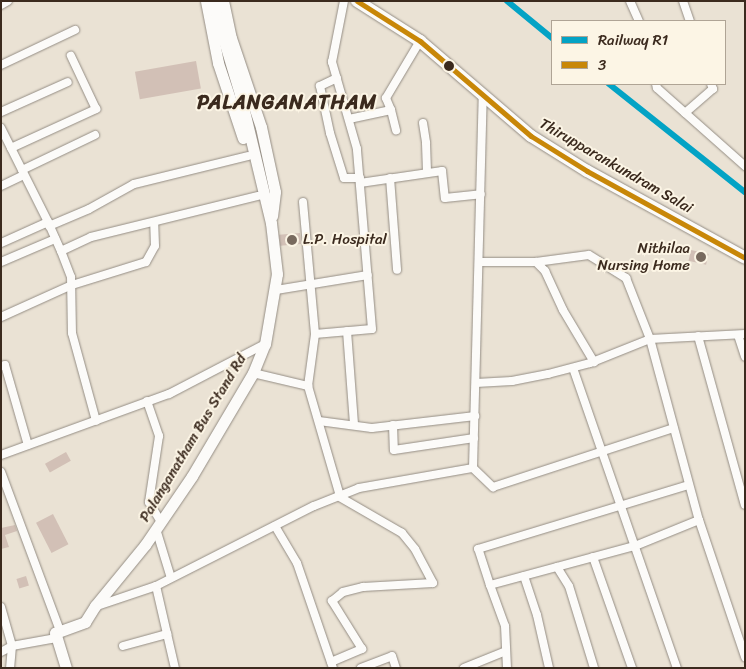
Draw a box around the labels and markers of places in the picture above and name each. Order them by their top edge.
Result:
unlabelled marker [444,61,454,71]
place label: L.P. Hospital [303,231,387,249]
marker: L.P. Hospital [285,233,299,247]
place label: Nithilaa Nursing Home [597,239,690,274]
marker: Nithilaa Nursing Home [694,250,708,264]

